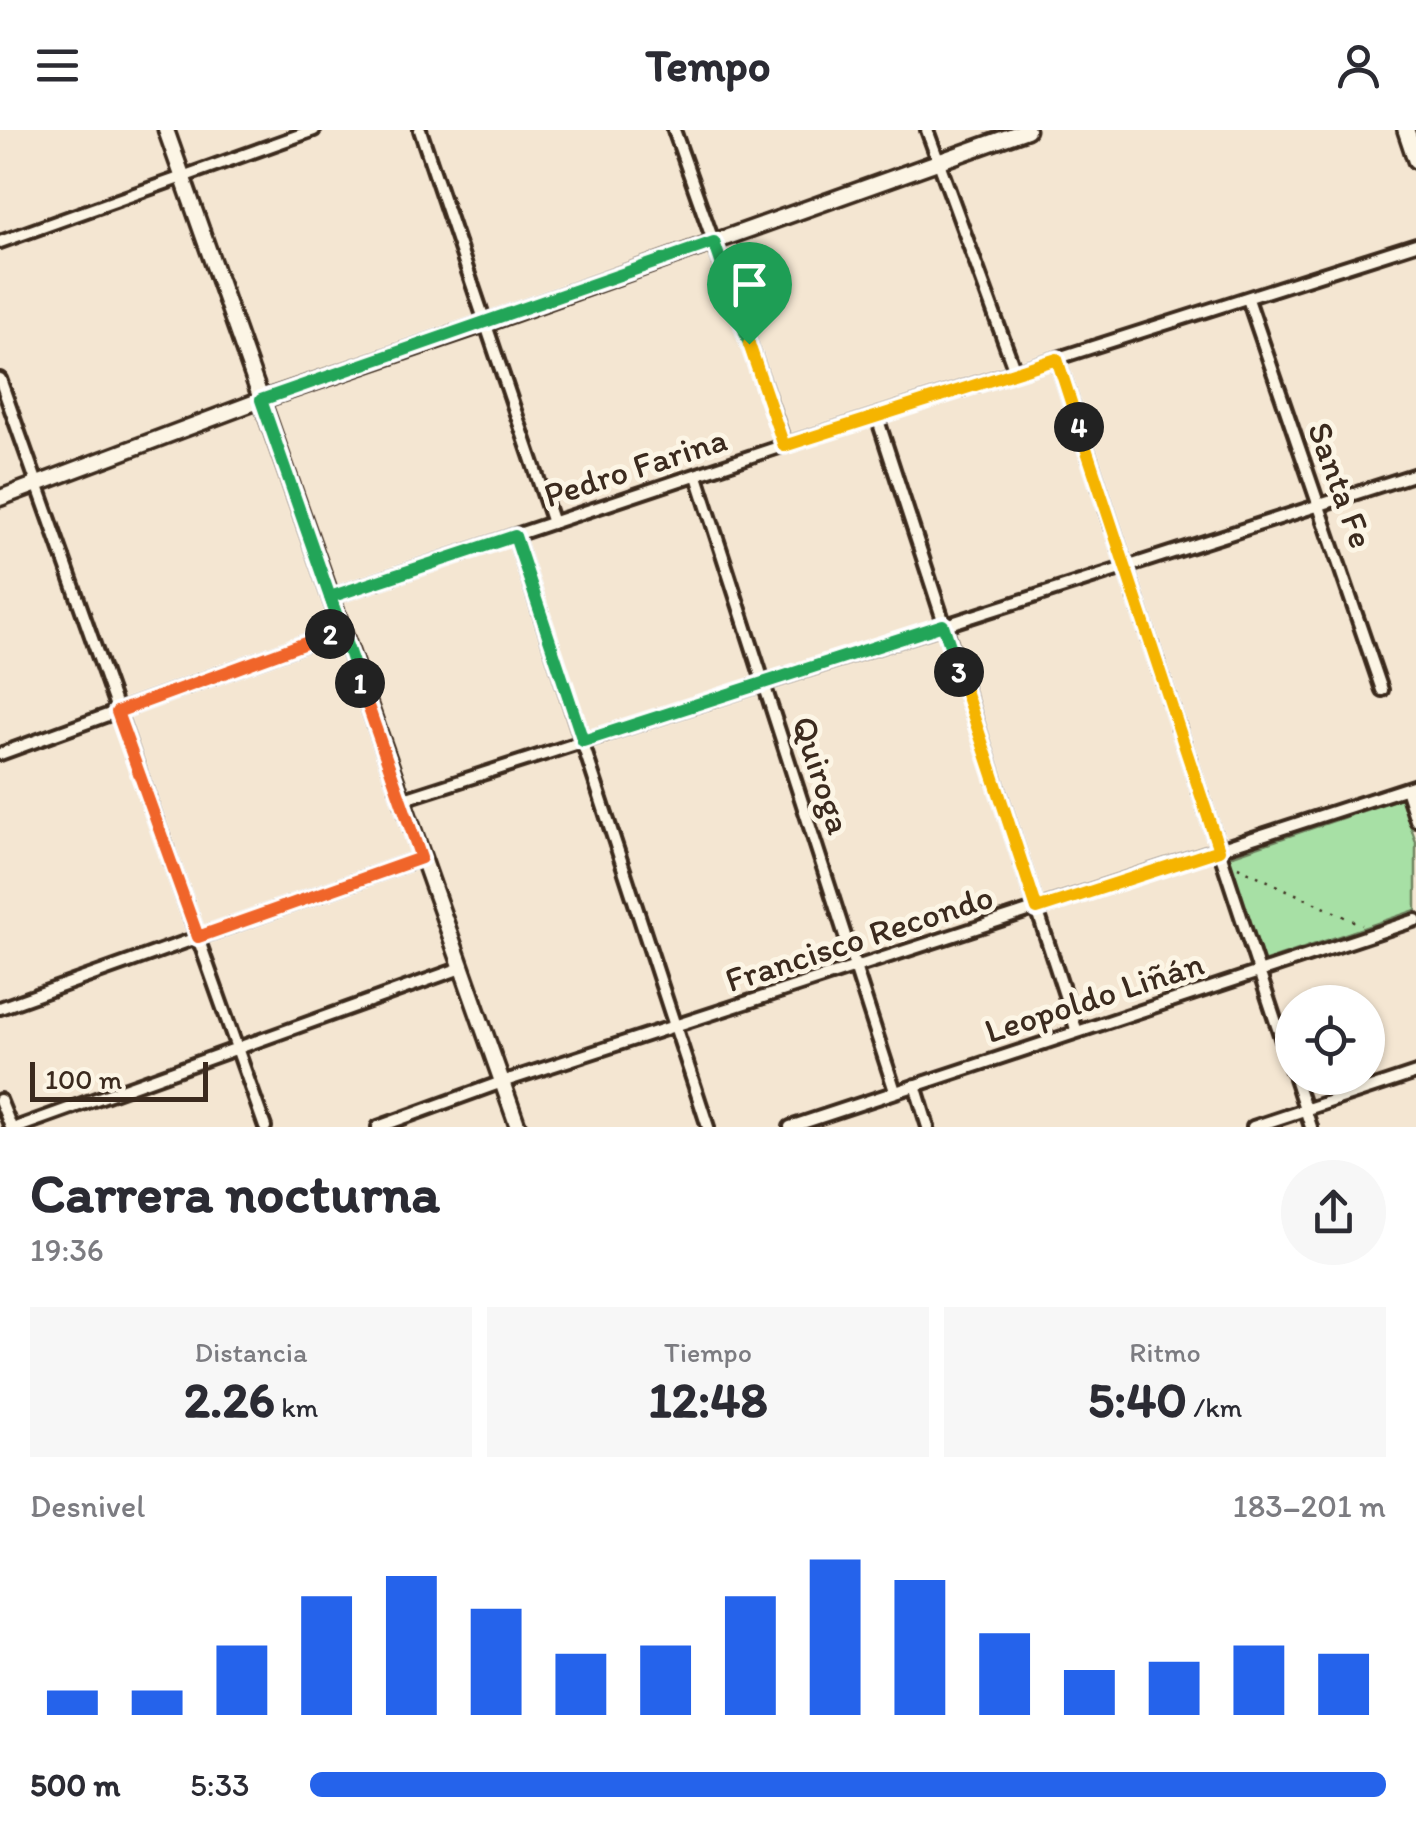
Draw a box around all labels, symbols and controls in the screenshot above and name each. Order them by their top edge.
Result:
icon: menu [30,38,85,93]
text: Tempo [645,38,771,92]
icon: person [1331,38,1386,93]
pin [707,242,792,345]
icon: arrive [722,257,777,312]
pin: 4 [1054,402,1104,452]
text: 4 [1071,410,1087,444]
street label: Santa Fe [1299,416,1383,554]
street label: Pedro Farina [538,418,732,516]
pin: 2 [305,609,355,659]
text: 2 [323,617,337,651]
pin: 3 [934,647,984,697]
text: 3 [951,655,967,689]
pin: 1 [335,658,385,708]
text: 1 [354,666,367,700]
street label: Quiroga [783,711,861,839]
street label: Francisco Recondo [720,875,998,1001]
street label: Leopoldo Liñán [979,942,1209,1052]
map controls [1275,985,1385,1095]
button: locate [1275,985,1385,1095]
scale bar [30,1057,208,1101]
text: 100 m [45,1062,122,1096]
text: Carrera nocturna [30,1160,440,1226]
button: share [1281,1160,1386,1265]
text: 19:36 [30,1231,104,1269]
text: Distancia [194,1335,308,1369]
text: Tiempo [664,1335,752,1369]
text: Ritmo [1129,1335,1201,1369]
text: 2.26 [184,1369,275,1430]
text: 12:48 [648,1369,768,1430]
text: 5:40 [1088,1369,1187,1430]
text: km [275,1390,318,1424]
text: /km [1187,1390,1242,1424]
text: Desnivel [30,1487,145,1525]
text: 183–201 m [1233,1487,1386,1525]
text: 500 m [30,1766,120,1804]
text: 5:33 [190,1766,250,1804]

